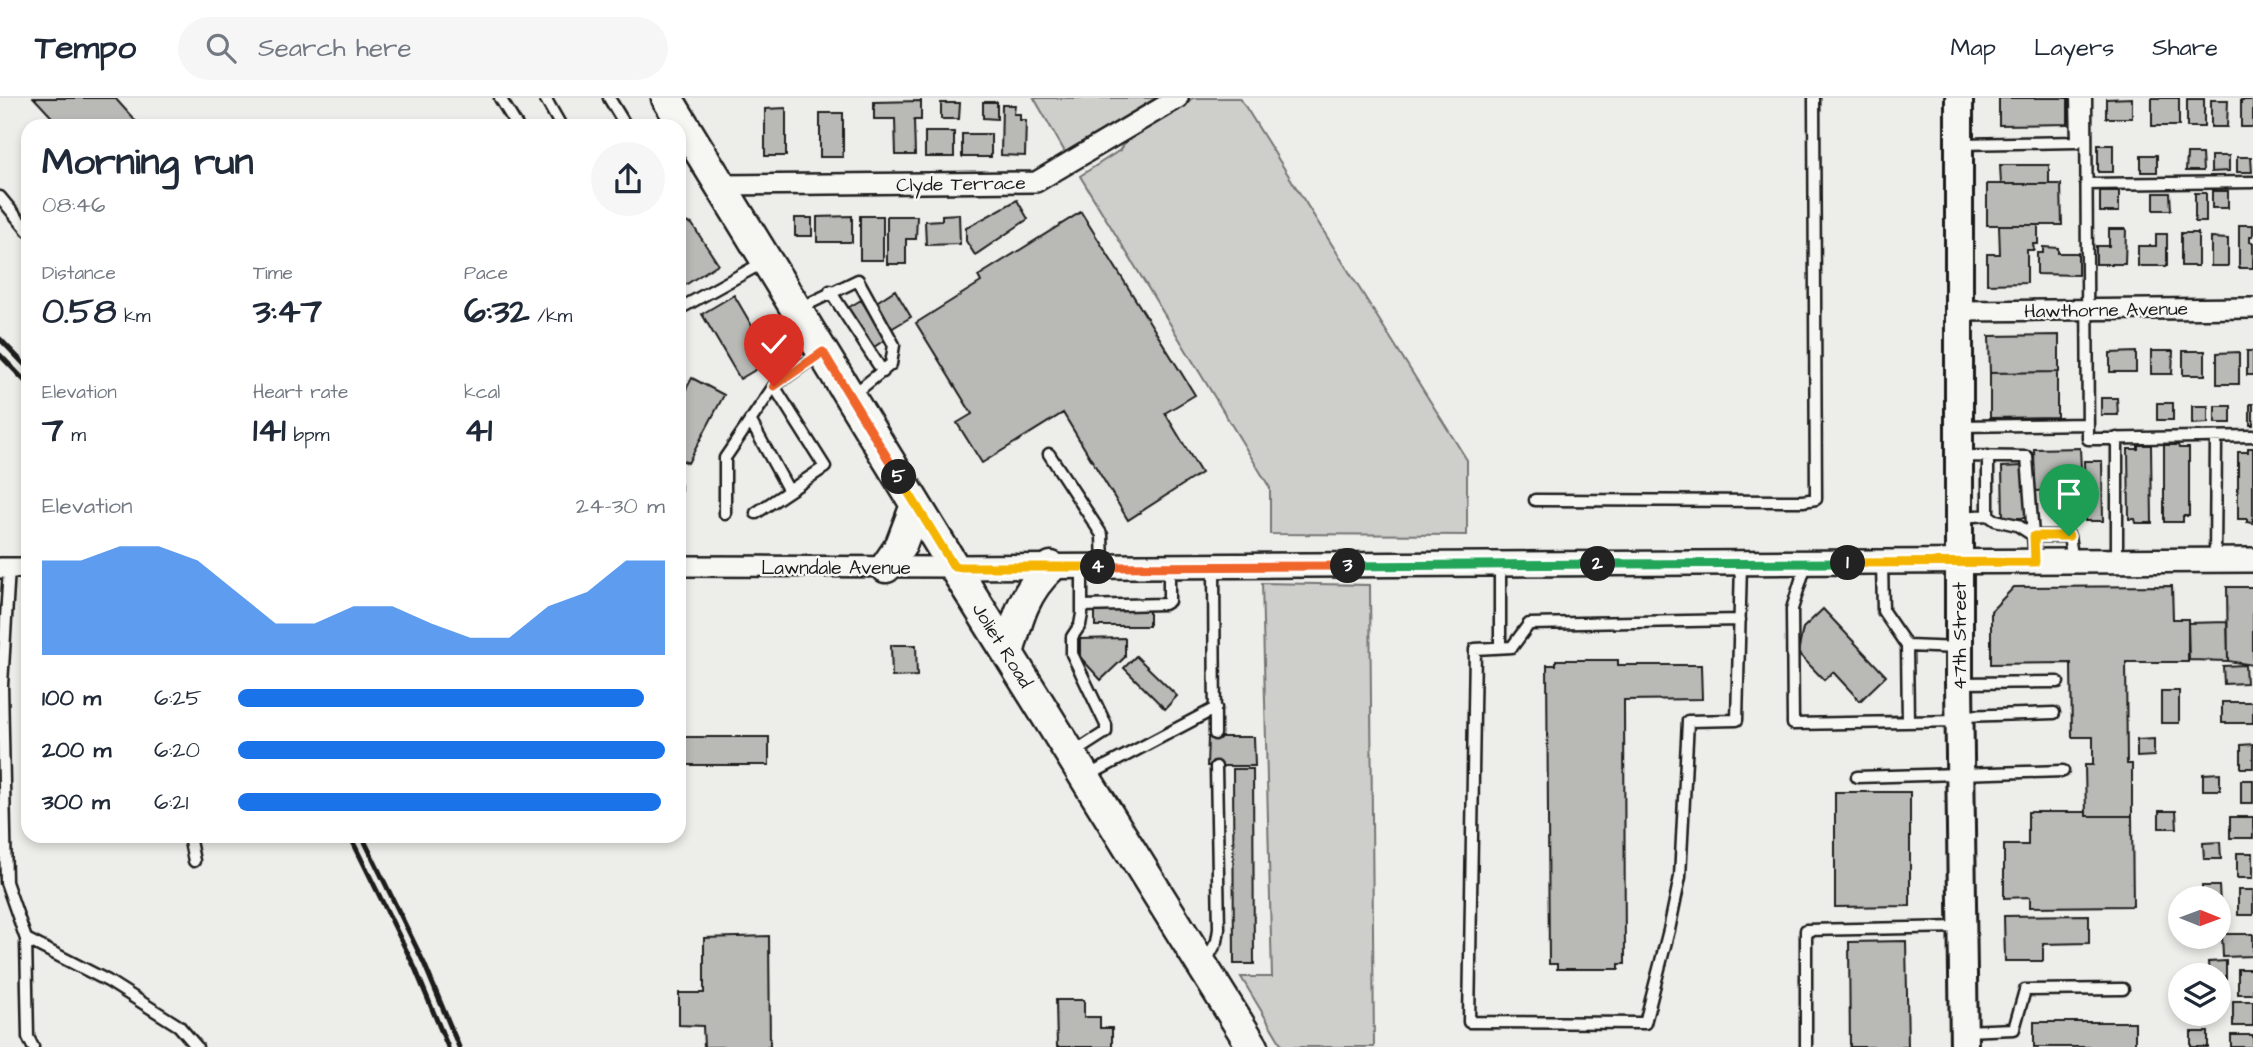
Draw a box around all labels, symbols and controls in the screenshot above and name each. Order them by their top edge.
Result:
search box [178,17,668,80]
text: Tempo [35,25,136,71]
icon: search [202,29,240,67]
text: Search here [258,30,411,66]
text: Map [1951,31,1996,65]
text: Layers [2034,31,2114,65]
text: Share [2152,31,2218,65]
text: Morning run [42,137,254,189]
button: share [591,142,665,216]
street label: Clyde Terrace [896,170,1026,200]
text: 08:46 [42,189,105,221]
text: Distance [42,260,116,287]
text: Time [253,260,293,287]
text: Pace [464,260,508,287]
text: 0.58 [42,287,116,336]
text: 3:47 [253,287,322,336]
text: 6:32 [464,287,530,336]
street label: Hawthorne Avenue [2024,296,2188,325]
text: km [116,303,151,330]
text: /km [530,303,572,330]
pin [744,314,804,386]
icon: check [755,325,793,363]
text: Elevation [42,379,117,406]
text: Heart rate [253,379,348,406]
text: kcal [464,379,500,406]
text: 7 [42,406,64,455]
text: 141 [253,406,286,455]
text: 41 [464,406,492,455]
text: m [64,422,86,449]
text: bpm [286,422,329,449]
pin: 5 [881,460,916,494]
text: 5 [892,463,905,490]
pin [2039,464,2099,536]
icon: arrive [2050,475,2088,513]
text: Elevation [42,490,133,522]
text: 24–30 m [576,490,665,522]
pin: 2 [1580,546,1616,582]
pin: 1 [1830,546,1866,580]
pin: 3 [1330,548,1366,584]
text: 1 [1846,549,1849,576]
pin: 4 [1080,550,1116,584]
text: 2 [1592,550,1603,577]
text: 3 [1343,552,1352,579]
text: 4 [1091,553,1104,580]
street label: Lawndale Avenue [761,555,911,582]
street label: 47th Street [1947,582,1974,690]
street label: Joliet Road [965,598,1039,694]
text: 100 m [42,682,101,714]
text: 6:25 [154,682,202,714]
text: 200 m [42,734,111,766]
text: 6:20 [154,734,200,766]
text: 300 m [42,786,110,818]
text: 6:21 [154,786,188,818]
north arrow [2168,886,2231,948]
map controls [2168,886,2231,1026]
button: layers [2168,963,2231,1026]

